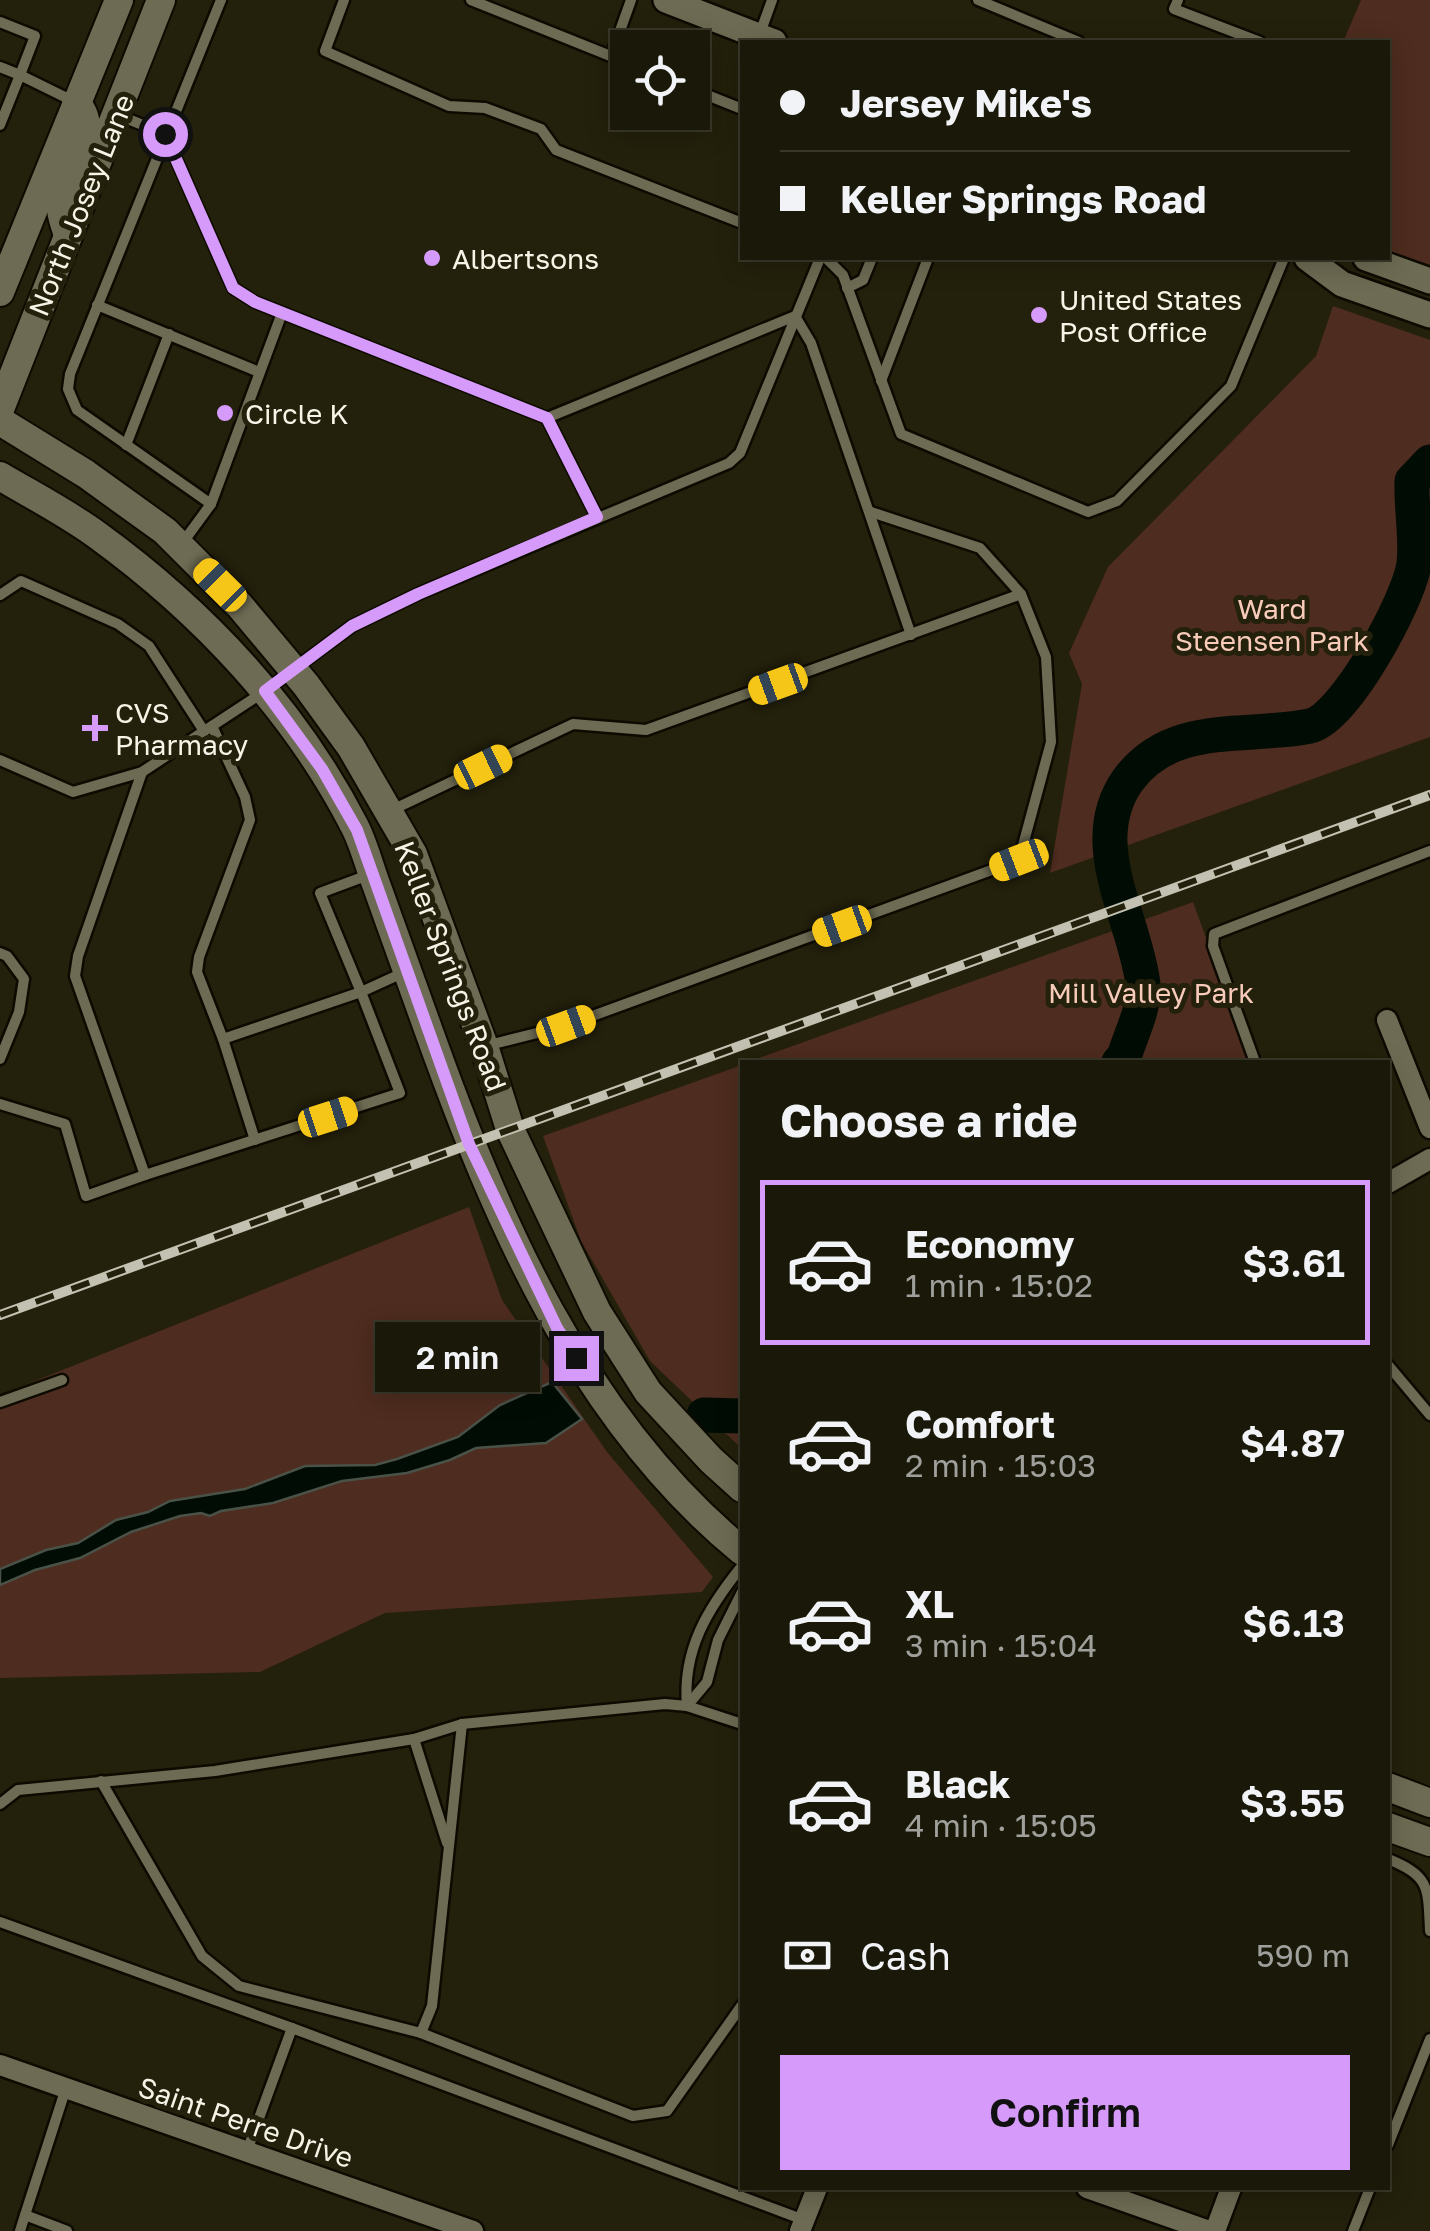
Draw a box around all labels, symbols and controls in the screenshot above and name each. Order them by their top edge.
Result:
map controls [610,30,710,130]
button: locate [610,30,710,130]
text: Jersey Mike's [840,80,1092,125]
street label: North Josey Lane [21,89,141,321]
route start [143,112,188,157]
text: Keller Springs Road [840,176,1206,221]
place label: Albertsons [452,242,599,275]
marker: Albertsons [421,247,443,269]
place label: United States Post Office [1059,283,1242,348]
marker: United States Post Office [1028,304,1050,326]
place label: Circle K [245,397,349,430]
marker: Circle K [214,402,236,424]
car [188,553,252,617]
park label: Ward Steensen Park [1175,592,1369,657]
car [745,660,811,708]
place label: CVS Pharmacy [115,696,249,761]
marker: CVS Pharmacy [84,717,106,739]
car [449,740,517,794]
car [986,835,1052,885]
street label: Keller Springs Road [388,836,514,1096]
car [809,902,875,950]
park label: Mill Valley Park [1048,976,1254,1009]
car [533,1002,599,1050]
car [295,1093,361,1141]
text: Choose a ride [780,1093,1078,1147]
icon: car [785,1218,875,1308]
text: Economy [905,1221,1074,1266]
text: $3.61 [1242,1240,1345,1285]
text: 1 min · 15:02 [905,1266,1093,1304]
callout: 2 min [376,1323,541,1393]
route end [554,1336,599,1381]
text: 2 min [416,1338,499,1376]
icon: car [785,1398,875,1488]
text: Comfort [905,1401,1055,1446]
text: $4.87 [1240,1420,1345,1465]
text: 2 min · 15:03 [905,1446,1096,1484]
icon: car [785,1578,875,1668]
text: XL [905,1581,954,1626]
text: $6.13 [1242,1600,1345,1645]
text: 3 min · 15:04 [905,1626,1097,1664]
icon: car [785,1758,875,1848]
text: Black [905,1761,1010,1806]
text: $3.55 [1240,1780,1345,1825]
text: 4 min · 15:05 [905,1806,1097,1844]
icon: cash [780,1928,835,1983]
text: Cash [860,1933,951,1978]
text: 590 m [1256,1936,1350,1974]
button: Confirm [780,2055,1350,2170]
street label: Saint Perre Drive [134,2070,358,2174]

